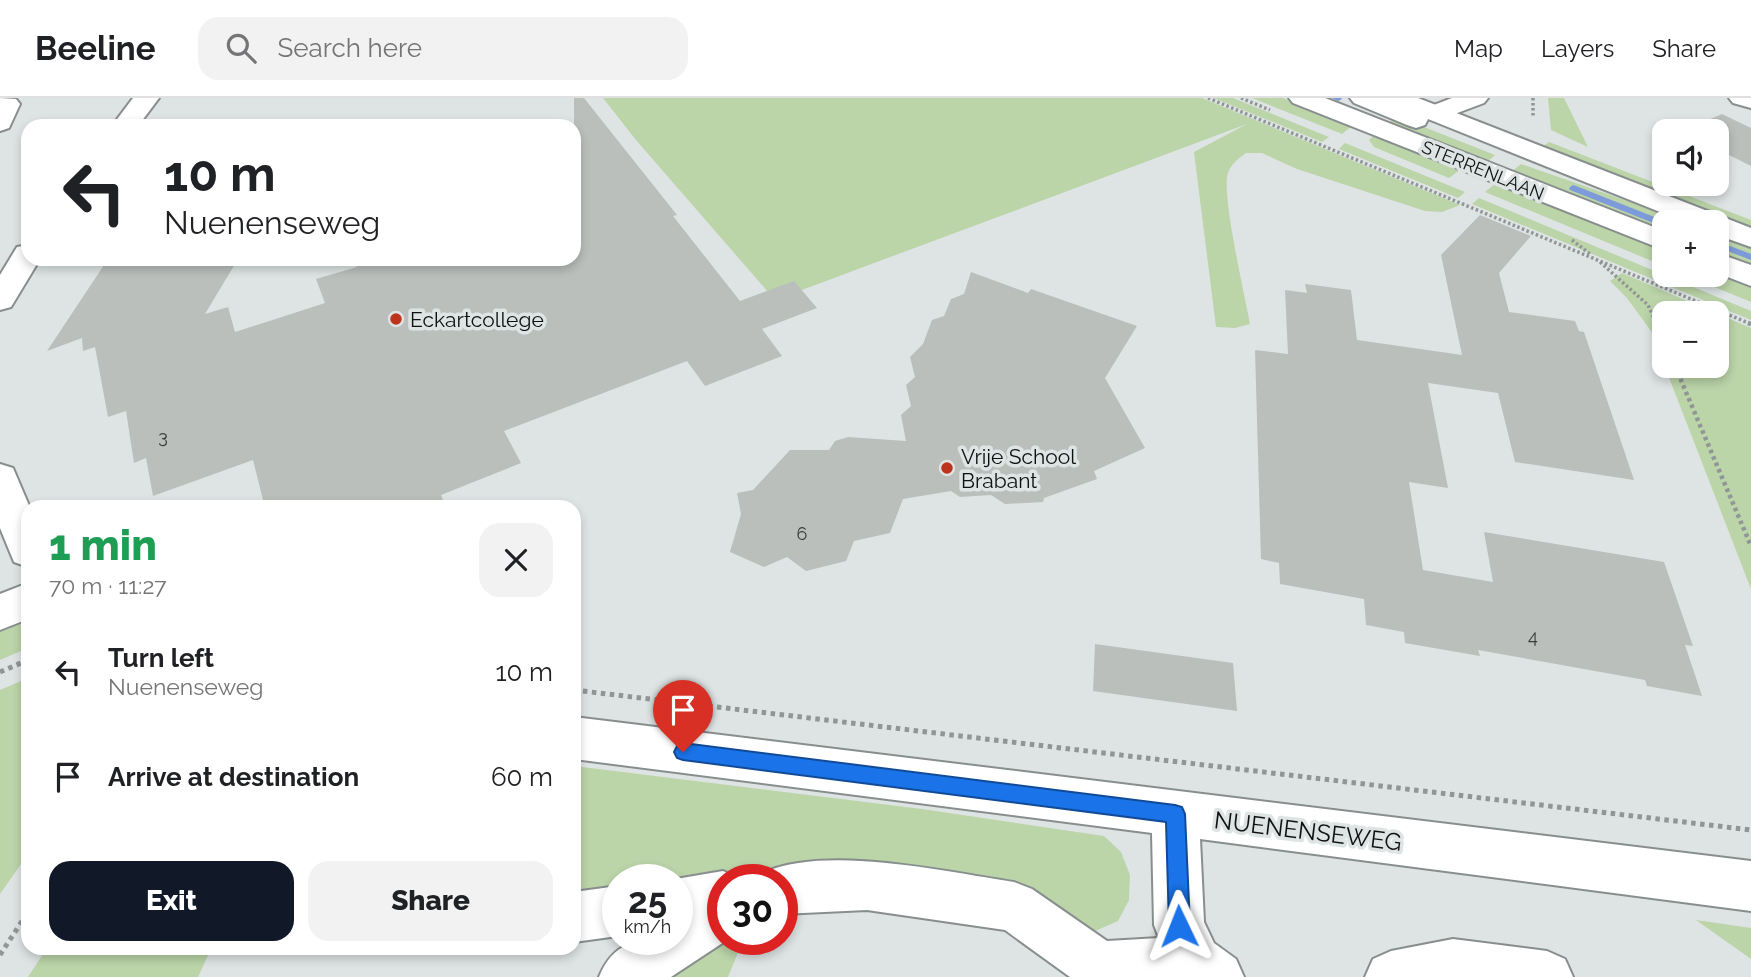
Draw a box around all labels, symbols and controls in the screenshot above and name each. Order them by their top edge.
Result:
search box [198,17,688,80]
text: Beeline [35,29,156,68]
icon: search [222,29,260,67]
text: Search here [278,33,422,63]
text: Map [1454,34,1503,63]
text: Layers [1541,34,1614,63]
text: Share [1652,34,1716,63]
map controls [1652,119,1729,378]
button: sound [1652,119,1729,196]
street label: STERRENLAAN [1419,136,1547,204]
text: 10 m [164,145,276,202]
icon: left [49,147,140,238]
text: Nuenenseweg [164,204,380,241]
button: + [1652,210,1729,287]
button: − [1652,301,1729,378]
place label: Eckartcollege [410,307,544,332]
marker: Eckartcollege [388,311,404,327]
house number: 3 [158,426,168,447]
place label: Vrije School Brabant [961,444,1076,493]
marker: Vrije School Brabant [939,460,955,476]
text: 1 min [49,521,157,570]
button: close [479,523,553,597]
house number: 6 [797,523,808,544]
text: 70 m · 11:27 [49,572,167,599]
house number: 4 [1528,626,1538,647]
text: Turn left [108,643,214,673]
icon: left [49,653,87,691]
text: 10 m [495,657,553,687]
text: Nuenenseweg [108,673,264,700]
pin [653,680,713,752]
icon: arrive [664,691,702,729]
icon: arrive [49,758,87,796]
text: Arrive at destination [108,762,359,792]
text: 60 m [491,762,553,792]
street label: NUENENSEWEG [1213,805,1403,857]
button: Exit [49,861,294,941]
button: Share [308,861,553,941]
speed limit sign: 30 [707,864,798,955]
text: 25 [628,880,667,921]
position arrow [1142,889,1216,963]
text: km/h [624,916,671,937]

